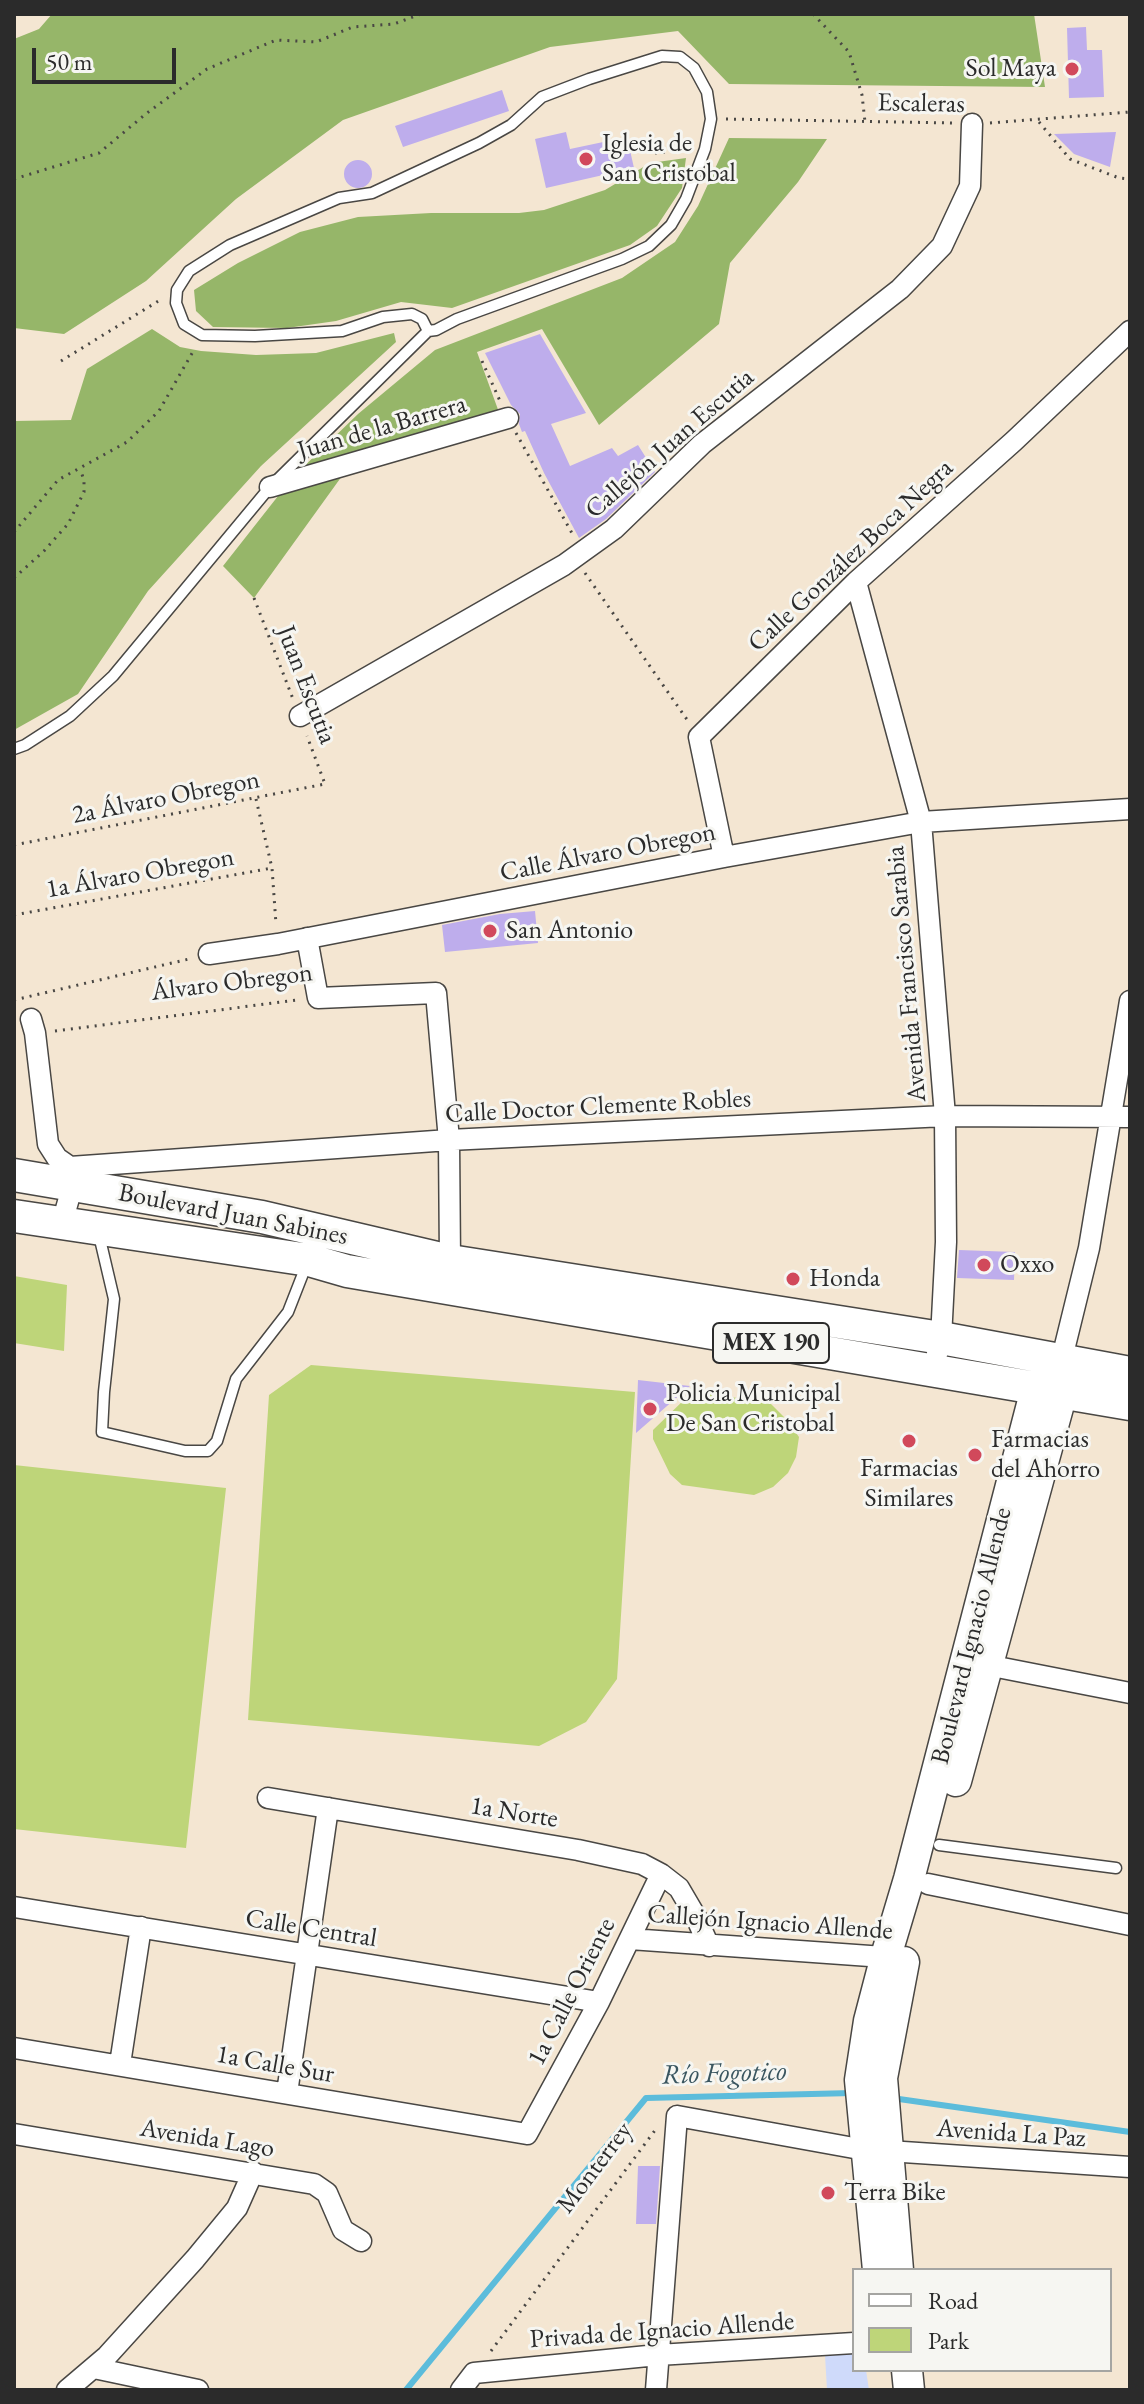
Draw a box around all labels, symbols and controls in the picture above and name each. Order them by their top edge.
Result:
scale bar [36,32,180,82]
text: 50 m [46,46,93,77]
place label: Sol Maya [966,53,1056,85]
marker: Sol Maya [1063,60,1081,78]
street label: Escaleras [877,88,965,120]
place label: Iglesia de San Cristobal [602,128,736,190]
marker: Iglesia de San Cristobal [577,150,595,168]
street label: Callejón Juan Escutia [579,362,761,526]
street label: Juan de la Barrera [294,389,470,467]
street label: Calle González Boca Negra [742,453,960,659]
street label: Juan Escutia [269,621,343,749]
street label: 2a Álvaro Obregon [70,765,262,831]
street label: Calle Álvaro Obregon [498,817,718,889]
street label: 1a Álvaro Obregon [44,842,236,906]
street label: Avenida Francisco Sarabia [880,845,934,1103]
place label: San Antonio [506,915,633,947]
marker: San Antonio [481,922,499,940]
street label: Álvaro Obregon [150,958,314,1008]
street label: Calle Doctor Clemente Robles [444,1083,752,1131]
street label: Boulevard Juan Sabines [116,1177,350,1253]
place label: Oxxo [1000,1249,1054,1281]
marker: Oxxo [975,1256,993,1274]
place label: Honda [809,1263,880,1295]
marker: Honda [784,1270,802,1288]
road number: MEX 190 [713,1323,829,1363]
place label: Policia Municipal De San Cristobal [666,1378,840,1440]
marker: Policia Municipal De San Cristobal [641,1400,659,1418]
place label: Farmacias del Ahorro [991,1424,1100,1486]
marker: Farmacias Similares [900,1432,918,1450]
marker: Farmacias del Ahorro [966,1446,984,1464]
place label: Farmacias Similares [860,1453,958,1514]
street label: Boulevard Ignacio Allende [925,1504,1019,1768]
street label: 1a Norte [468,1791,560,1835]
street label: Callejón Ignacio Allende [646,1899,894,1947]
street label: Calle Central [243,1903,379,1955]
street label: 1a Calle Oriente [521,1913,623,2071]
street label: 1a Calle Sur [214,2039,336,2091]
water label: Río Fogotico [661,2055,787,2093]
street label: Avenida Lago [138,2113,276,2165]
street label: Avenida La Paz [935,2113,1087,2155]
street label: Monterrey [550,2116,640,2220]
place label: Terra Bike [844,2177,946,2209]
marker: Terra Bike [819,2184,837,2202]
legend [852,2268,1112,2372]
text: Road [928,2285,978,2316]
street label: Privada de Ignacio Allende [529,2306,795,2356]
text: Park [928,2325,969,2356]

